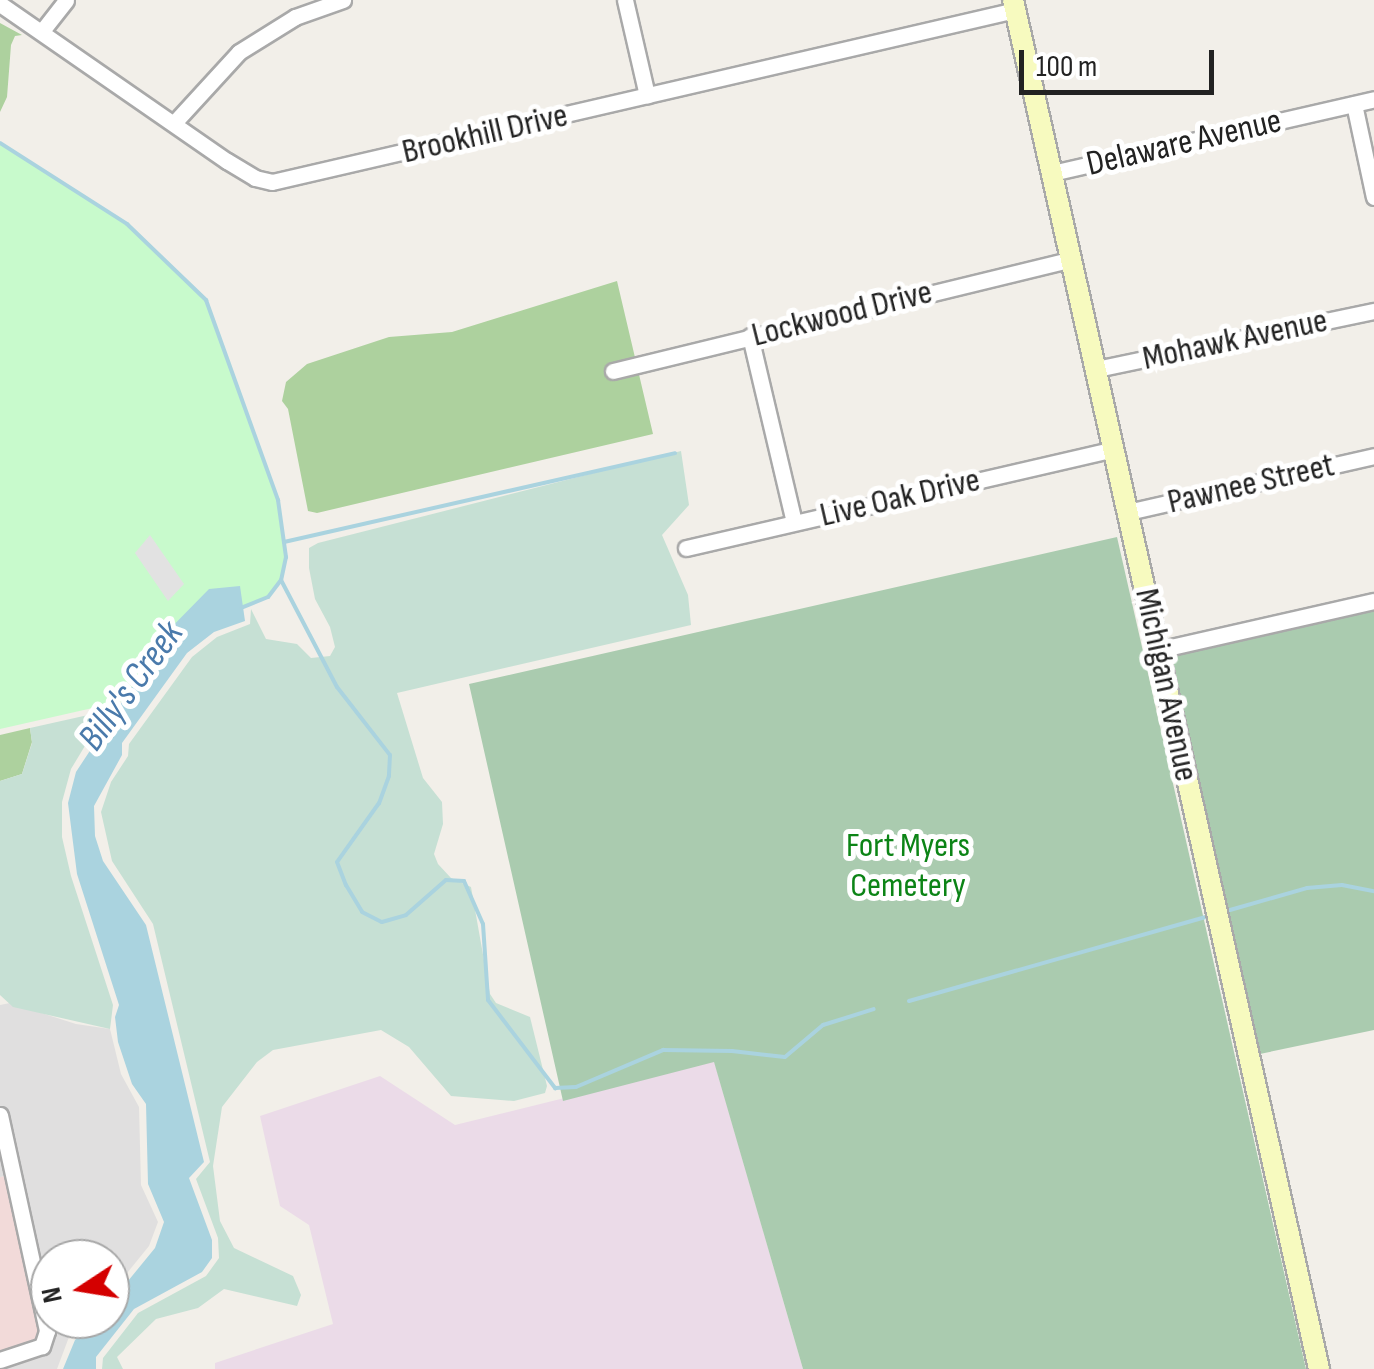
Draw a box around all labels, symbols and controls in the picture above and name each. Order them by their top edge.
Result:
scale bar [1024,30,1219,92]
text: 100 m [1036,49,1097,85]
street label: Brookhill Drive [398,95,572,173]
street label: Delaware Avenue [1083,100,1285,186]
street label: Lockwood Drive [747,271,937,357]
street label: Mohawk Avenue [1139,300,1331,380]
street label: Pawnee Street [1164,444,1338,524]
street label: Live Oak Drive [816,459,984,537]
street label: Michigan Avenue [1125,585,1207,785]
water label: Billy's Creek [69,612,193,760]
park label: Fort Myers Cemetery [846,825,970,907]
north arrow [30,1239,130,1339]
text: N [34,1284,70,1306]

